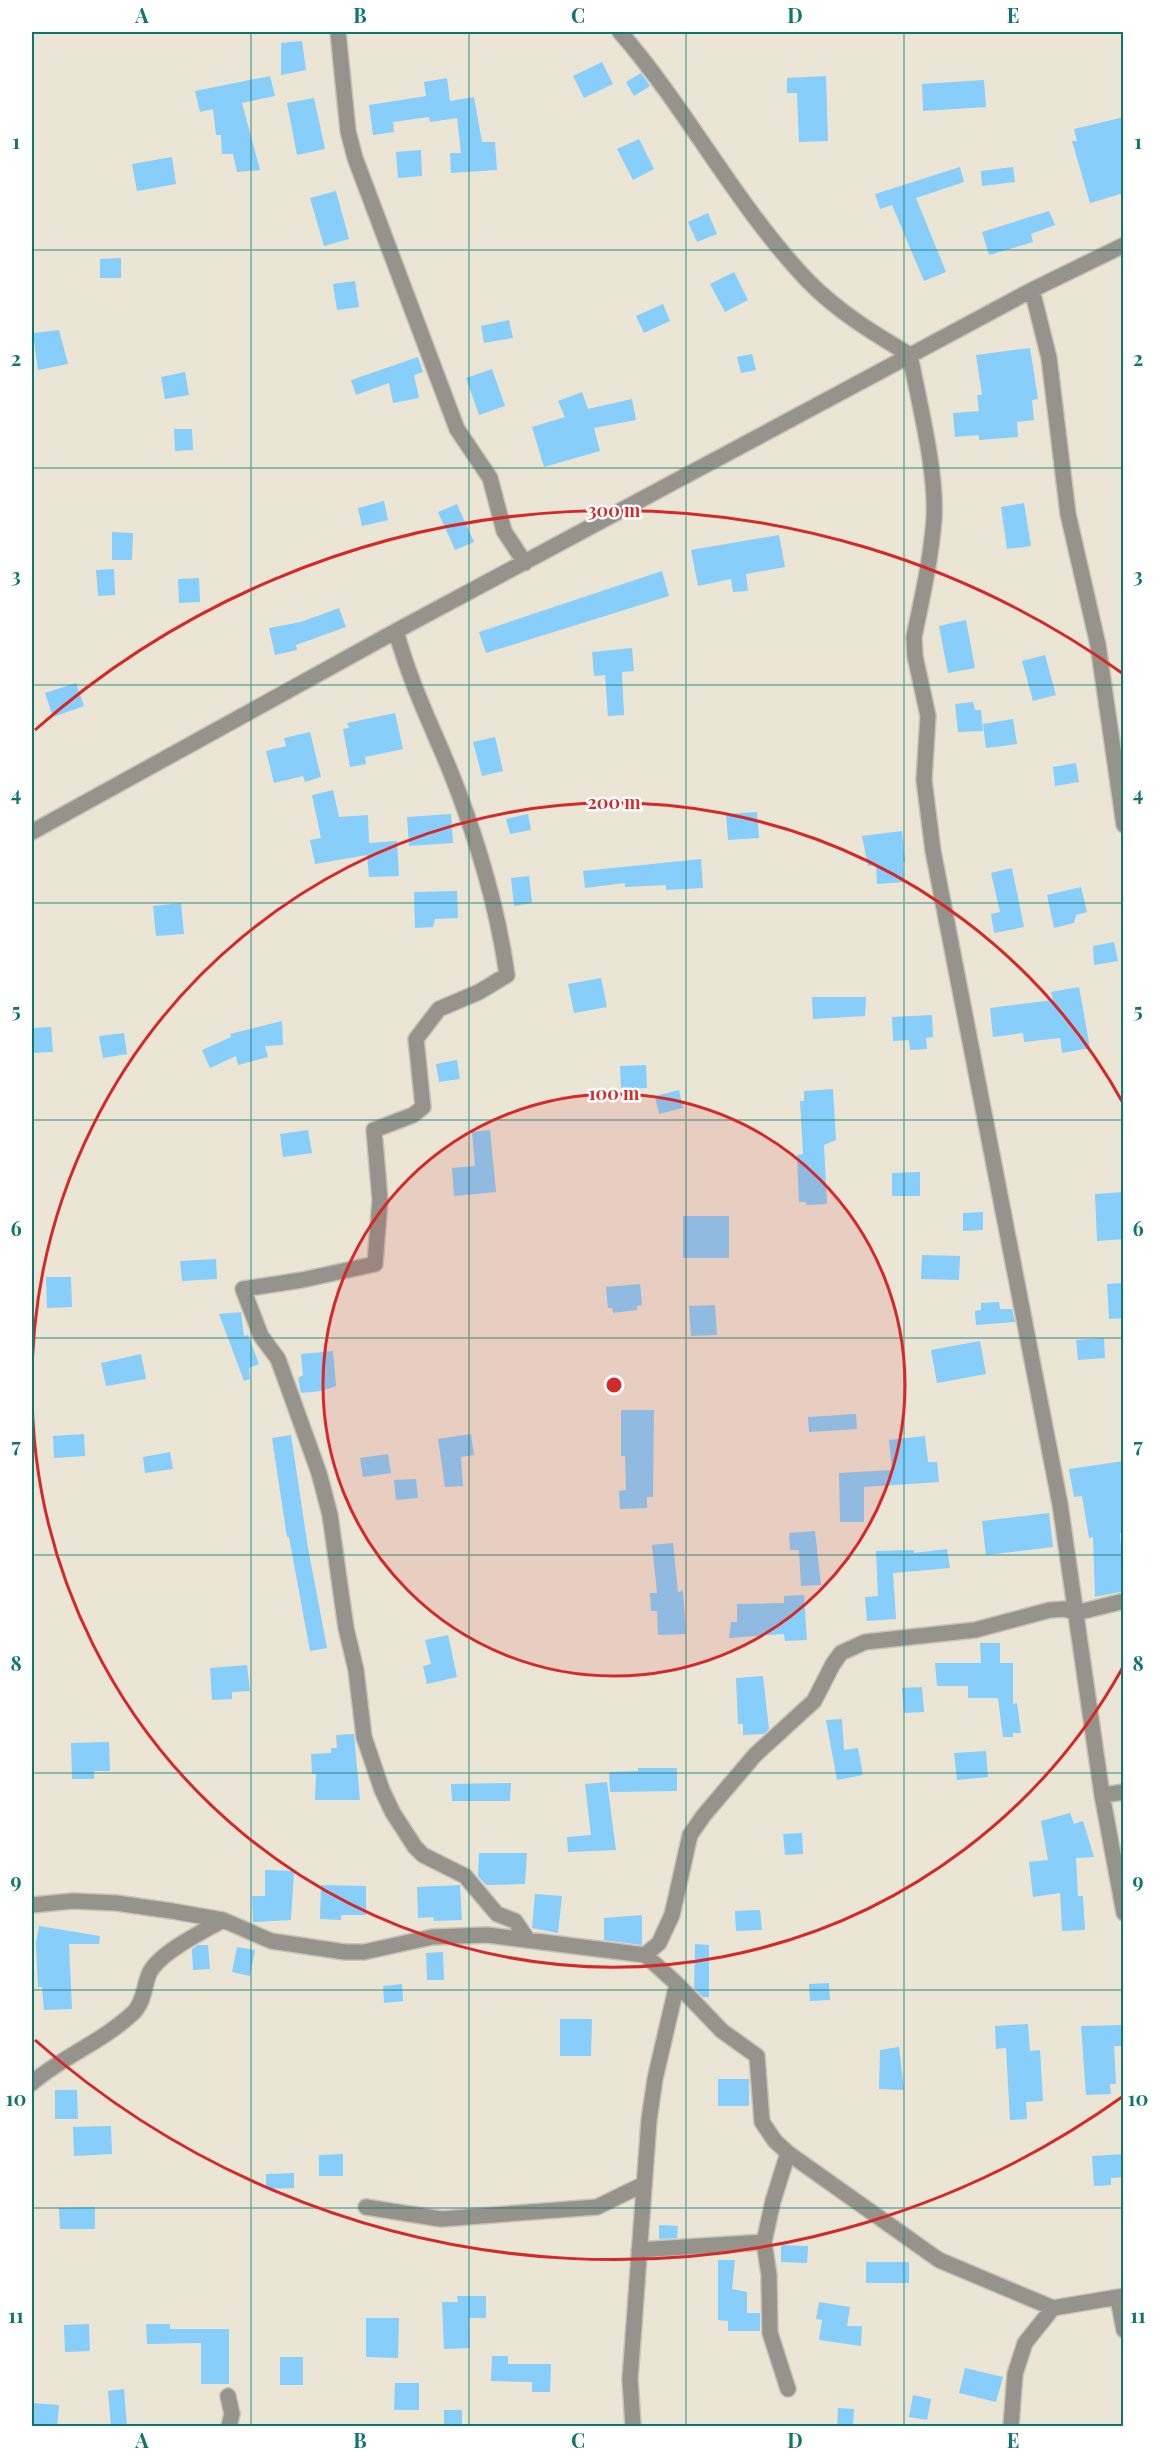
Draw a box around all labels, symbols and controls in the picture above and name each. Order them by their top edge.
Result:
text: A [134,1,149,28]
text: B [353,1,367,28]
text: C [571,1,585,28]
text: D [787,1,803,28]
text: E [1007,1,1019,28]
text: 1 [12,127,20,154]
text: 1 [1134,127,1142,154]
text: 2 [11,344,21,371]
text: 2 [1133,344,1143,371]
text: 300 m [588,498,641,522]
text: 3 [11,561,21,588]
text: 3 [1133,561,1143,588]
text: 4 [11,779,21,806]
text: 4 [1133,779,1143,806]
text: 200 m [587,790,641,814]
text: 5 [11,996,21,1023]
text: 5 [1133,996,1143,1023]
text: 100 m [589,1081,640,1105]
text: 6 [10,1214,22,1241]
text: 6 [1132,1214,1144,1241]
centre of rings [604,1375,624,1395]
text: 7 [11,1431,21,1458]
text: 7 [1133,1431,1143,1458]
text: 8 [10,1649,22,1676]
text: 8 [1132,1649,1144,1676]
text: 9 [10,1866,22,1893]
text: 9 [1132,1866,1144,1893]
text: 10 [6,2084,26,2111]
text: 10 [1128,2084,1148,2111]
text: 11 [8,2301,24,2328]
text: 11 [1130,2301,1146,2328]
text: A [134,2426,149,2453]
text: B [353,2426,367,2453]
text: C [571,2426,585,2453]
text: D [787,2426,803,2453]
text: E [1007,2426,1019,2453]

